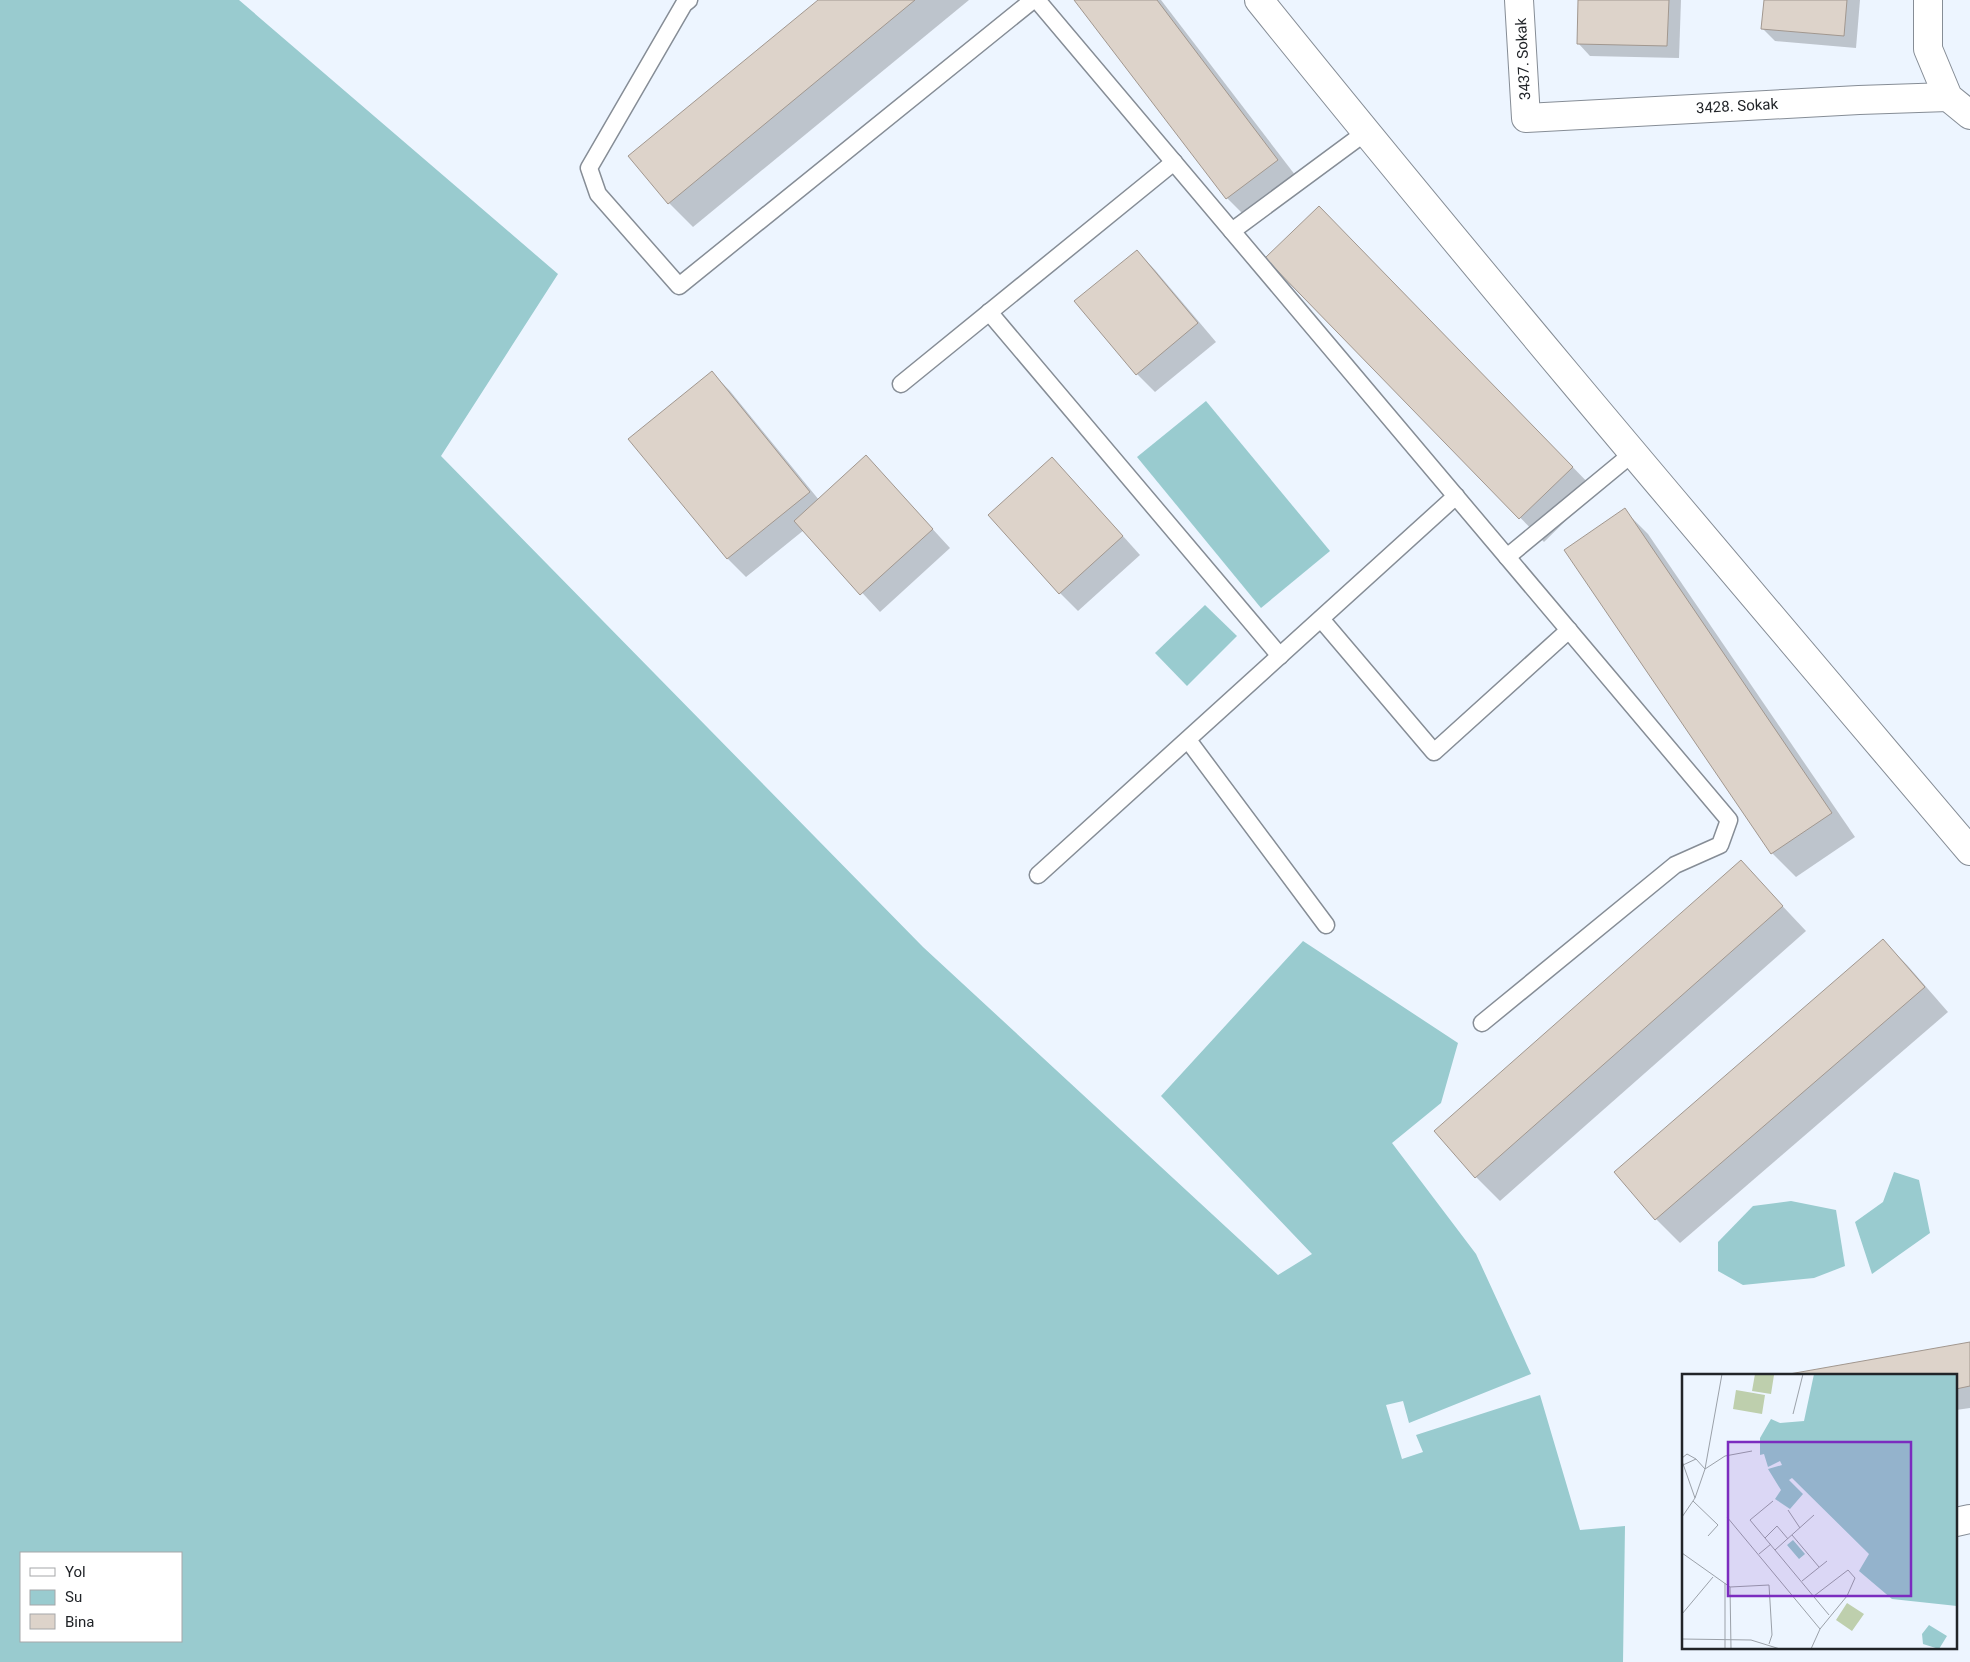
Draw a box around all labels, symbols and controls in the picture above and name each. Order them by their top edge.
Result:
street label: 3437. Sokak [1512,17,1534,101]
street label: 3428. Sokak [1695,95,1779,117]
inset map [1682,1374,1958,1650]
legend [20,1552,182,1642]
text: Yol [65,1563,86,1581]
text: Su [65,1588,82,1606]
text: Bina [65,1613,94,1631]

